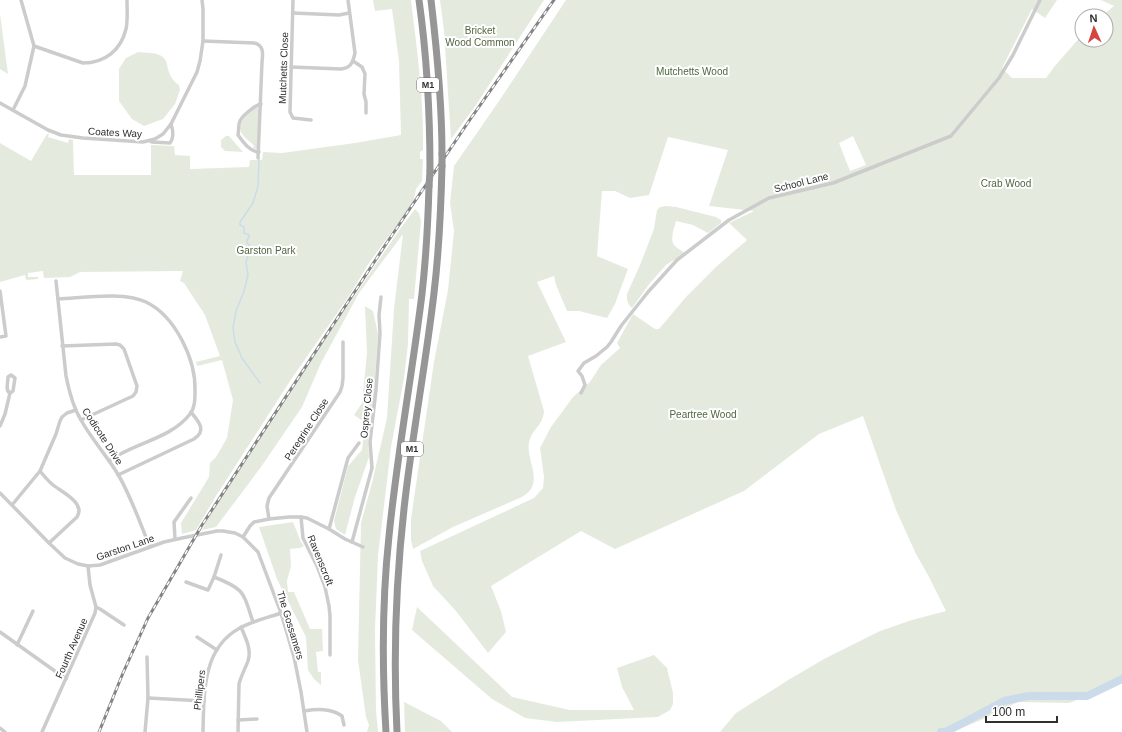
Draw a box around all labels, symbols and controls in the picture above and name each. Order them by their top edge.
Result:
north arrow [1074,8,1114,48]
text: N [1089,12,1098,24]
park label: Bricket Wood Common [445,25,515,48]
street label: Mutchetts Close [277,32,290,104]
park label: Mutchetts Wood [656,66,728,77]
road number: M1 [417,78,439,92]
street label: Coates Way [88,126,142,139]
street label: School Lane [773,170,830,195]
park label: Crab Wood [981,178,1031,189]
park label: Garston Park [237,245,296,256]
street label: Osprey Close [358,377,375,439]
street label: Peregrine Close [282,396,331,462]
street label: Codicote Drive [80,406,125,467]
park label: Peartree Wood [669,409,737,420]
road number: M1 [401,442,423,456]
street label: Garston Lane [95,532,156,563]
street label: Ravenscroft [305,533,336,587]
street label: The Gossamers [275,590,306,661]
street label: Fourth Avenue [53,616,90,680]
street label: Phillipers [192,669,207,711]
scale bar [986,698,1057,724]
text: 100 m [992,705,1025,719]

